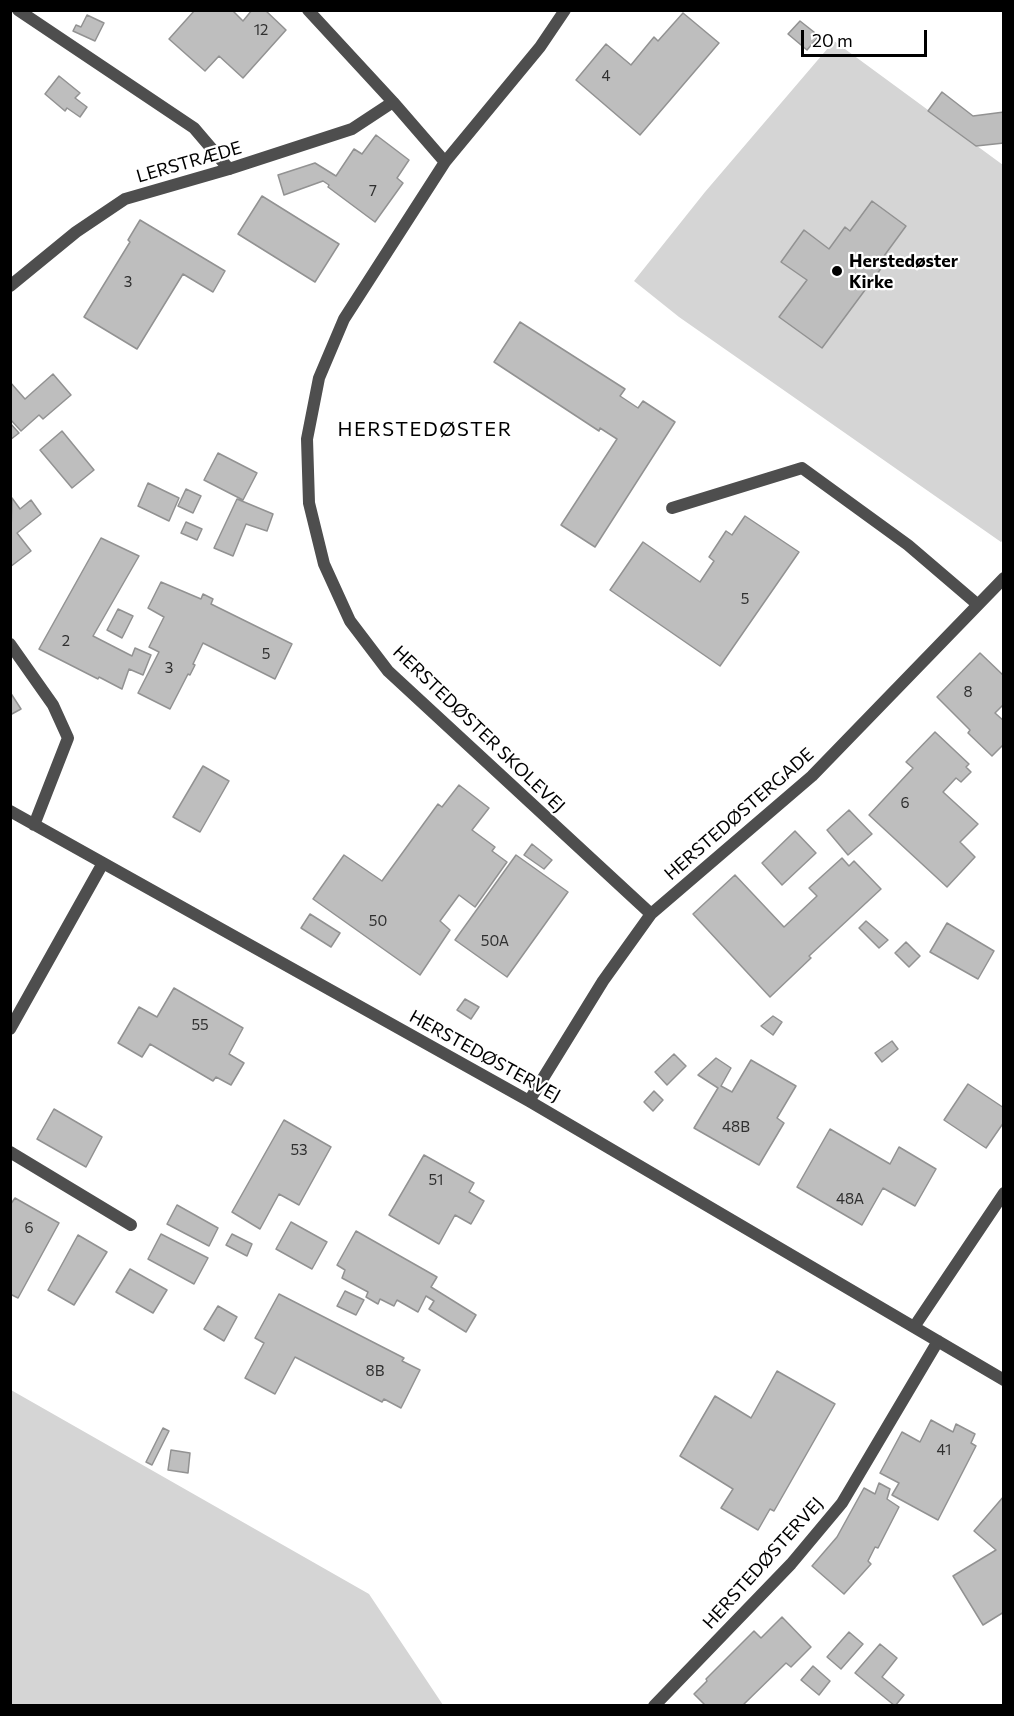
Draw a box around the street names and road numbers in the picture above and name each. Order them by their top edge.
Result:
street label: LERSTRÆDE [134,137,244,187]
street label: HERSTEDØSTER SKOLEVEJ [388,641,570,817]
street label: HERSTEDØSTERGADE [660,743,818,885]
street label: HERSTEDØSTERVEJ [406,1006,564,1106]
street label: HERSTEDØSTERVEJ [698,1493,828,1633]

